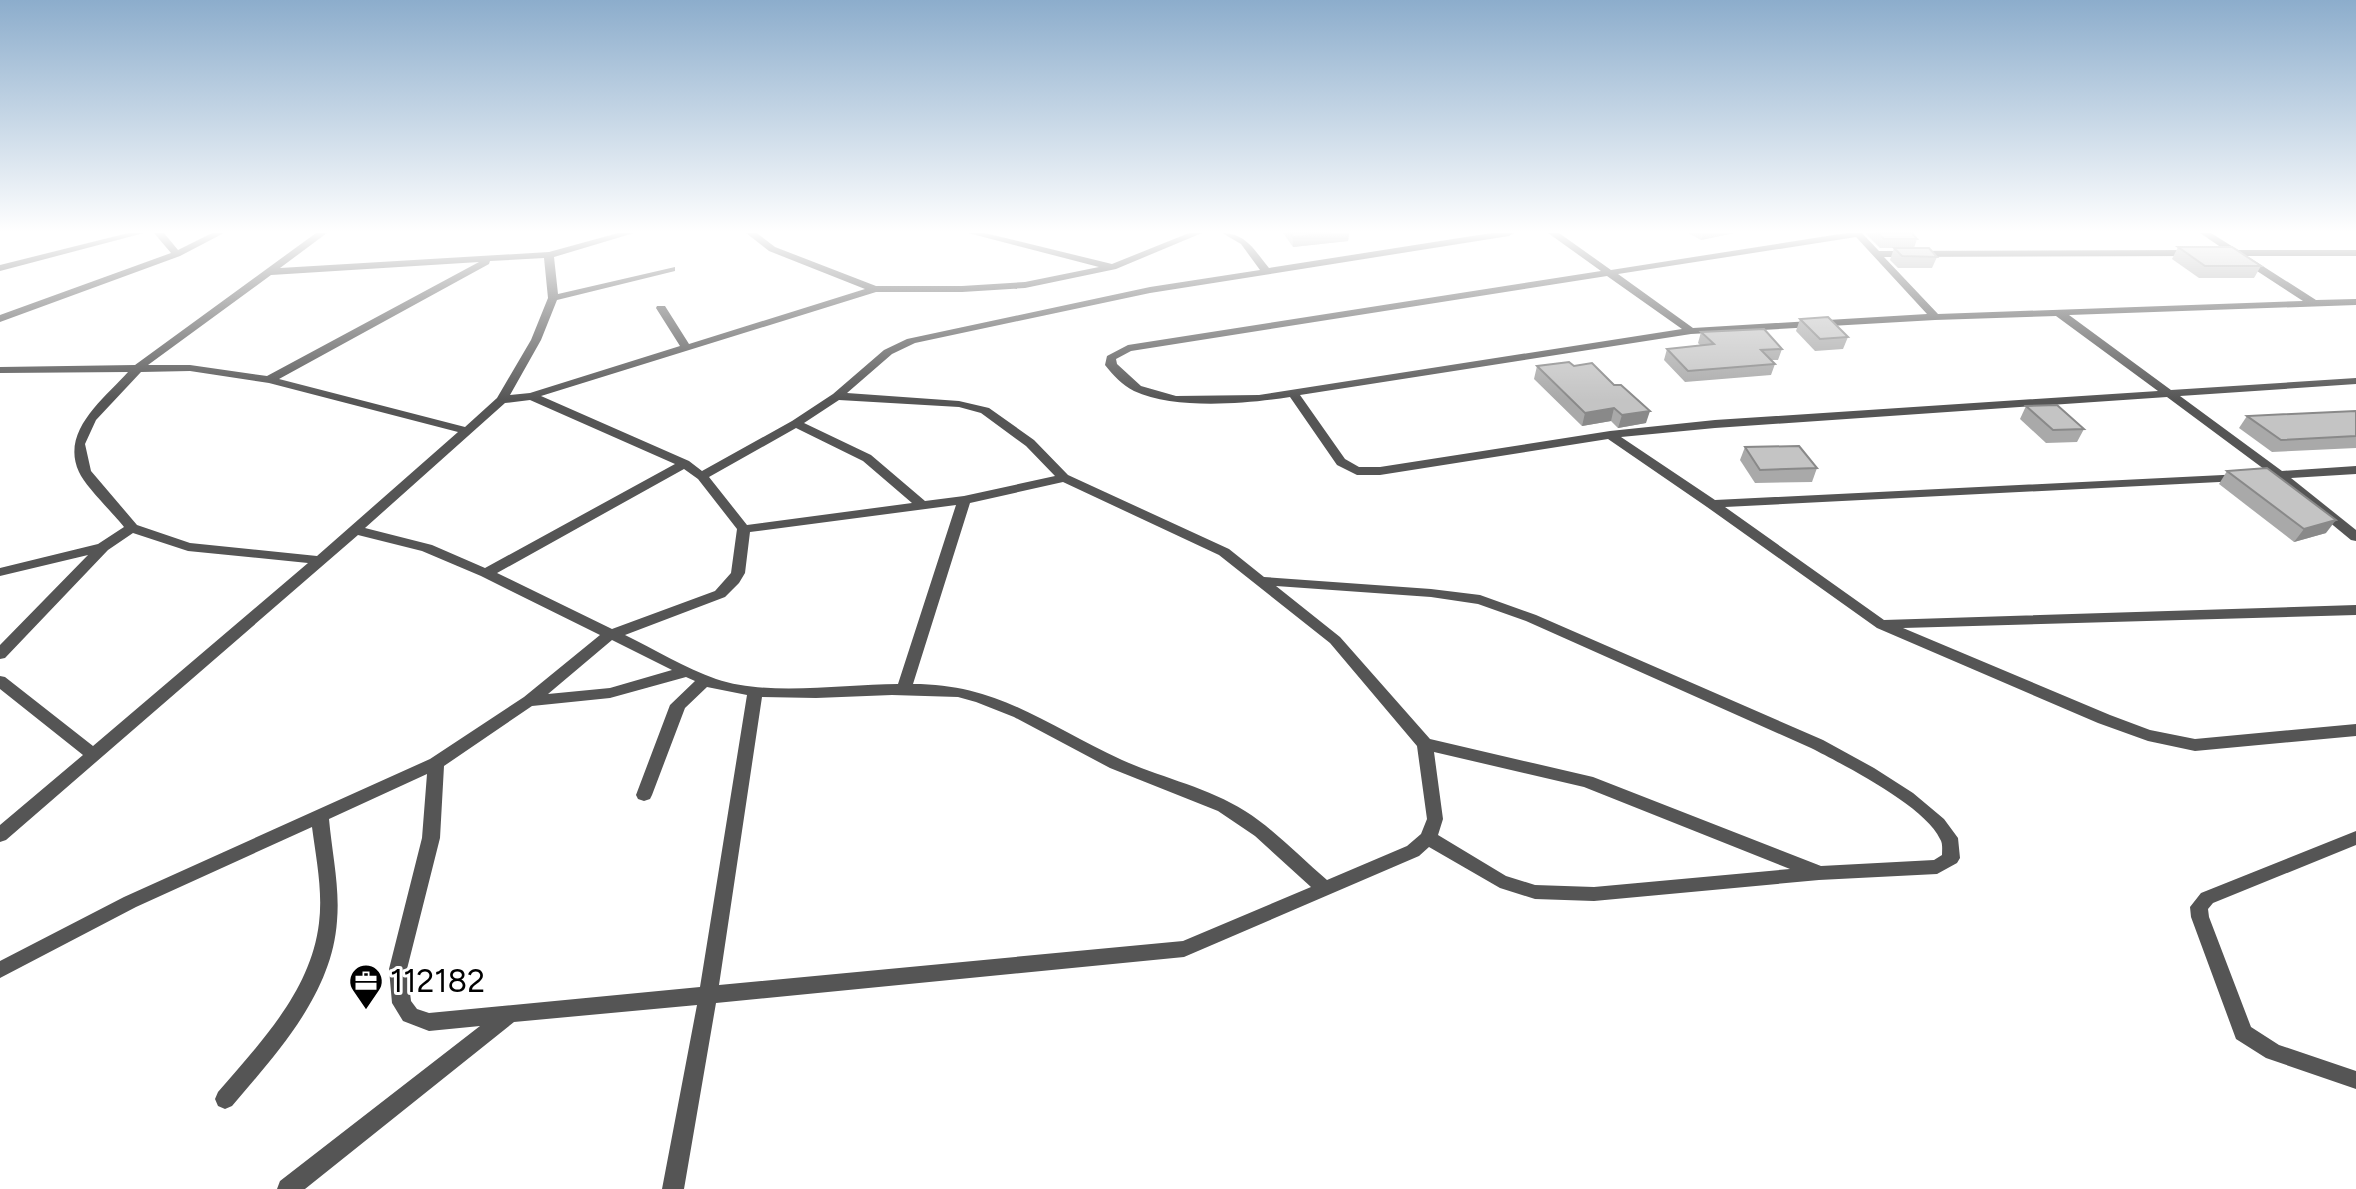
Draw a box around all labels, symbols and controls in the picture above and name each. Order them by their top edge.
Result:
office icon: 112182 [347,962,385,1011]
place label: 112182 [390,962,485,1000]

